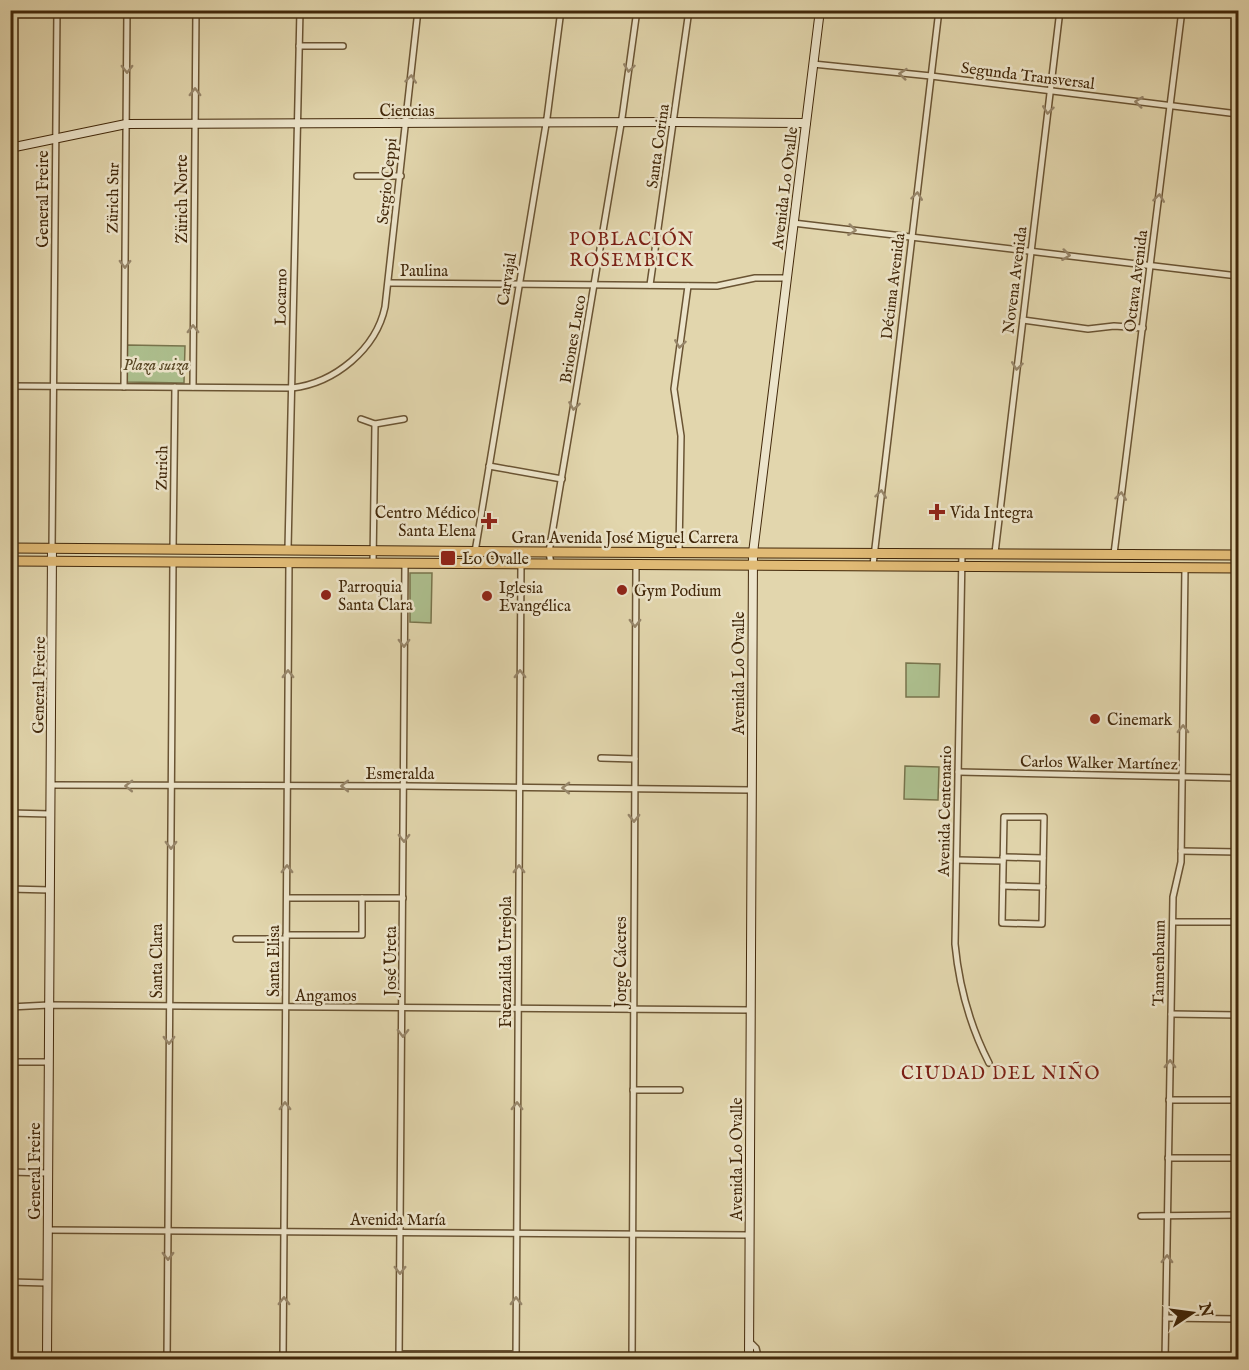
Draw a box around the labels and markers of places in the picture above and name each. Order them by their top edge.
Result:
marker: Vida Integra [928,503,946,521]
place label: Centro Médico Santa Elena [375,504,476,542]
place label: Vida Integra [949,504,1033,524]
marker: Centro Médico Santa Elena [480,512,498,530]
marker: Lo Ovalle [439,549,457,567]
place label: Lo Ovalle [462,550,529,570]
place label: Parroquia Santa Clara [338,578,413,616]
place label: Iglesia Evangélica [499,579,571,617]
place label: Gym Podium [634,582,721,602]
marker: Gym Podium [615,583,629,597]
marker: Parroquia Santa Clara [319,588,333,602]
marker: Iglesia Evangélica [480,589,494,603]
place label: Cinemark [1107,711,1173,731]
marker: Cinemark [1088,712,1102,726]

